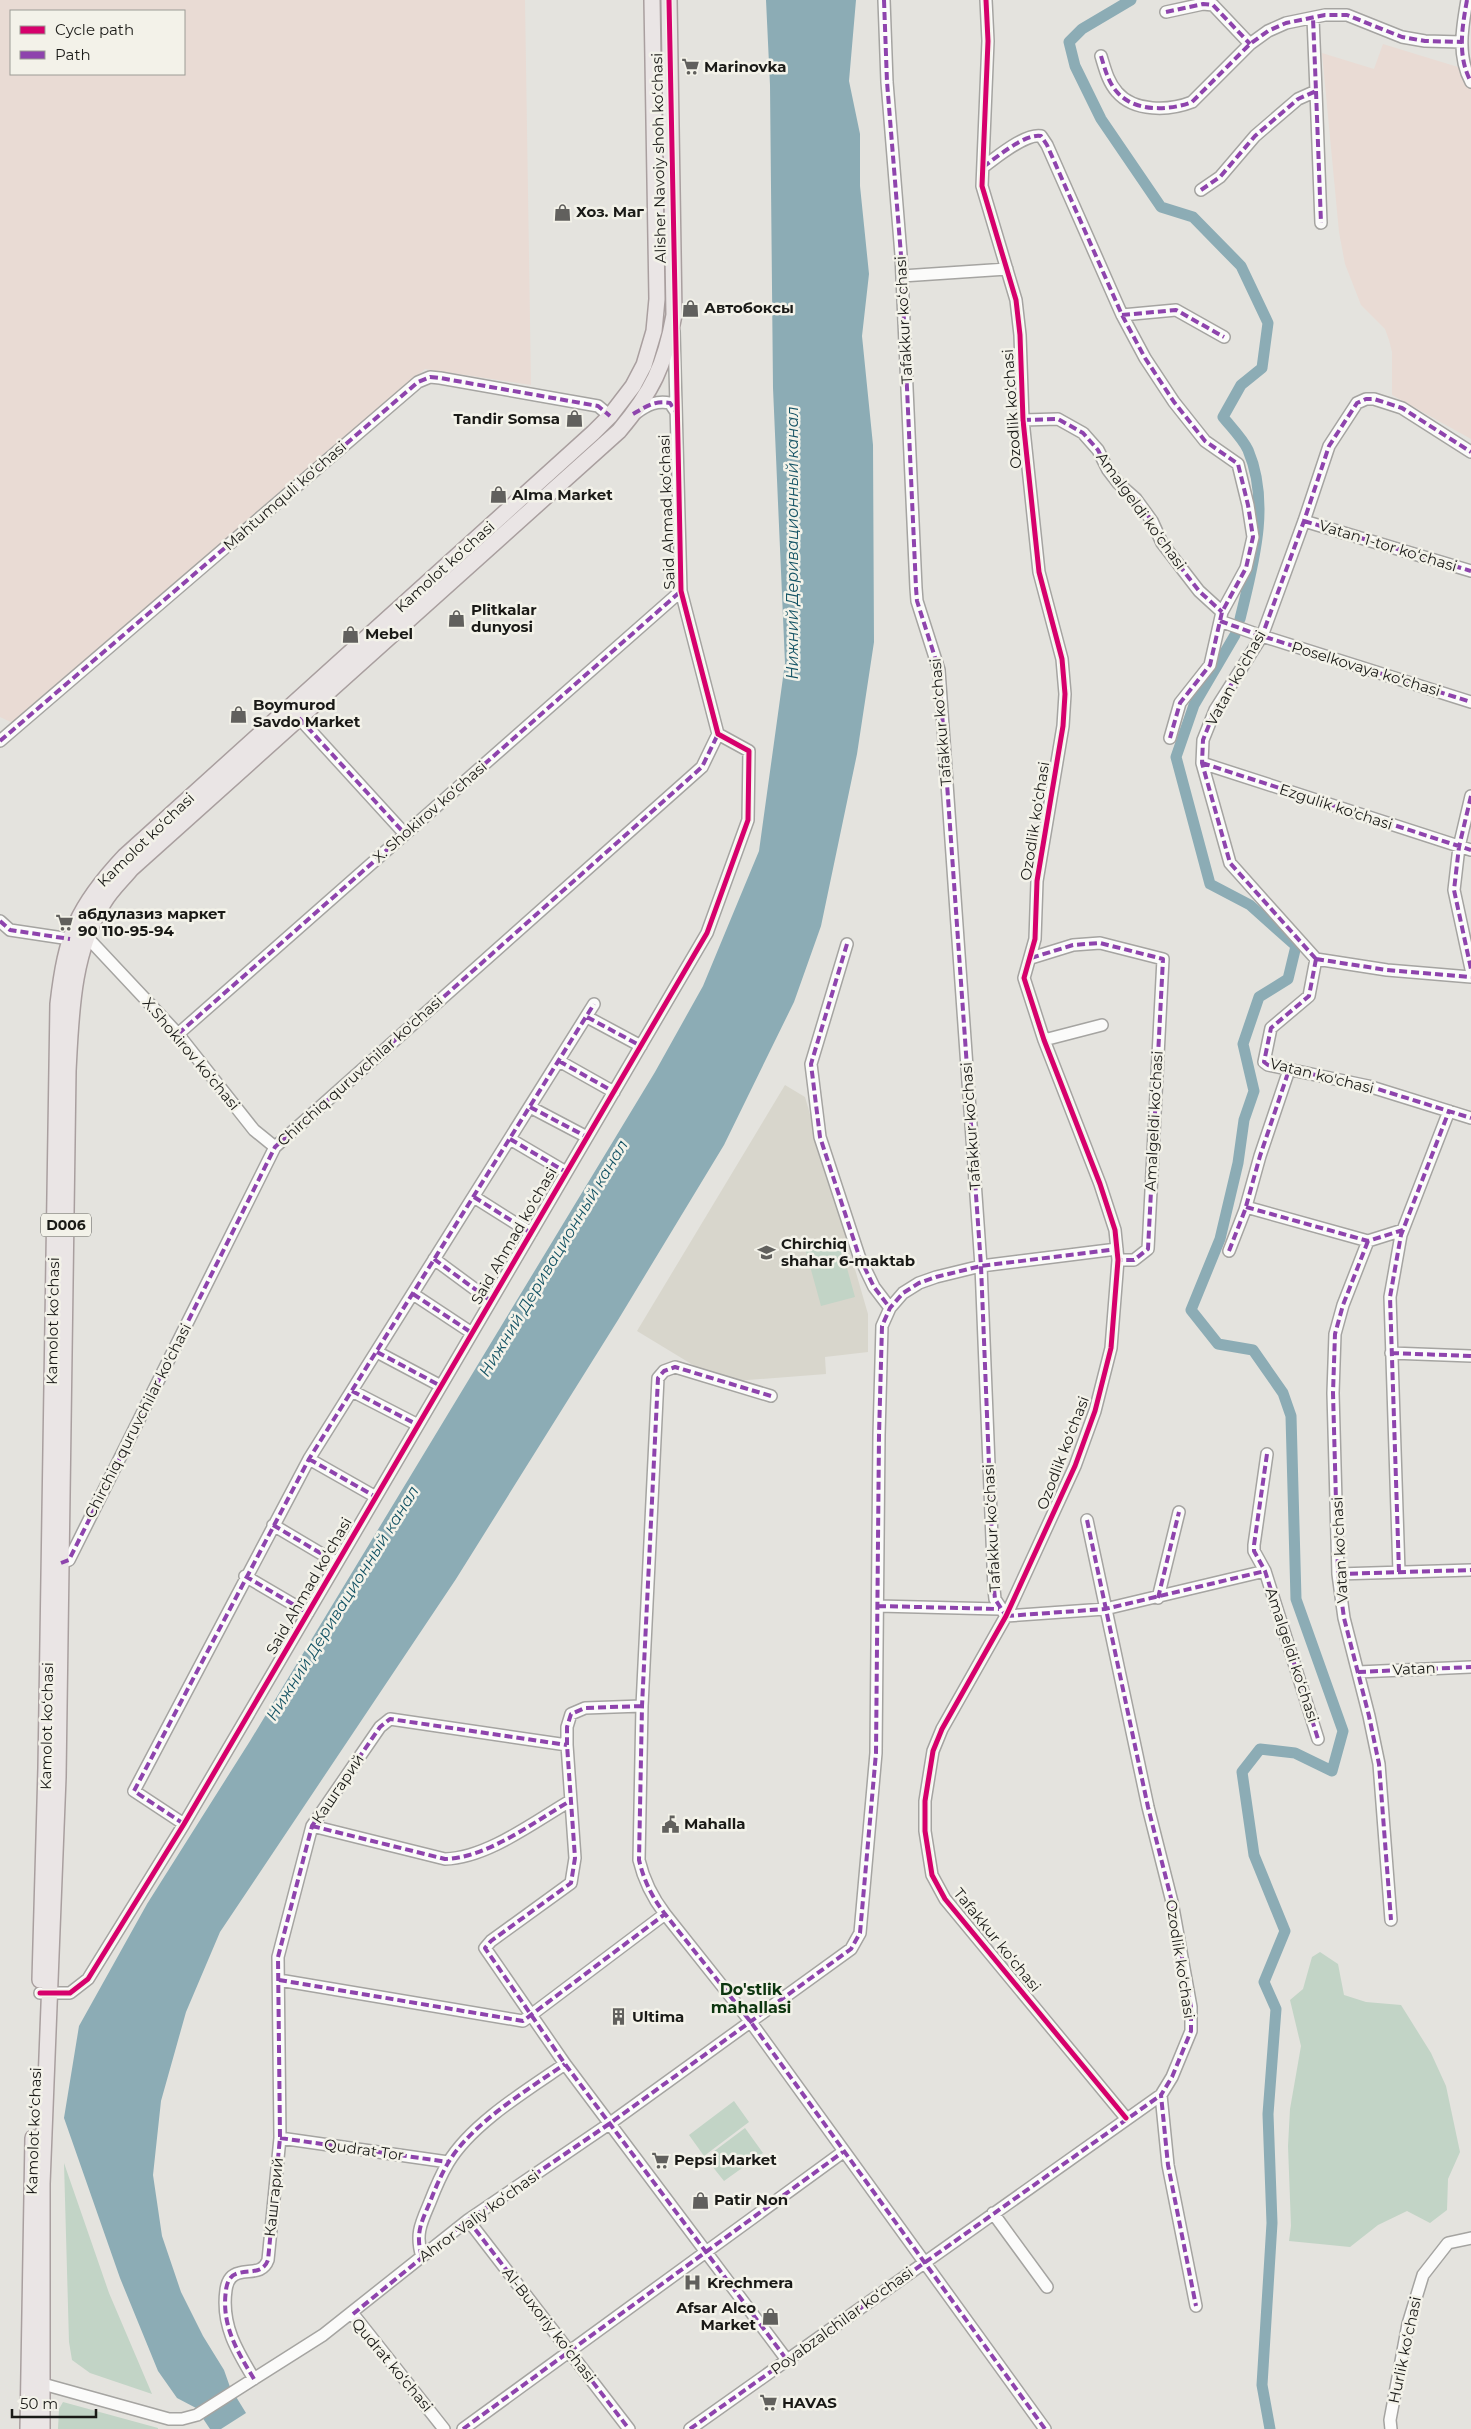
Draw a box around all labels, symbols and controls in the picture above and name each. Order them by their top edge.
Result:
legend [10,10,185,75]
text: Cycle path [55,20,134,39]
text: Path [55,45,91,64]
street label: Alisher Navoiy shoh koʻchasi [647,53,670,263]
supermarket icon: Marinovka [680,57,700,77]
place label: Marinovka [704,57,786,76]
shop icon: Хоз. Маг [552,202,572,222]
place label: Хоз. Маг [576,202,644,221]
street label: Tafakkur ko‘chasi [891,256,916,385]
shop icon: Автобоксы [680,298,700,318]
place label: Автобоксы [704,298,794,317]
street label: Ozodlik ko‘chasi [998,348,1025,470]
water label: Нижний Деривационный канал [783,406,802,680]
place label: Tandir Somsa [453,409,560,428]
shop icon: Tandir Somsa [564,409,584,429]
street label: Said Ahmad ko‘chasi [654,434,679,590]
street label: Mahtumquli ko‘chasi [219,437,350,554]
street label: Amalgeldi ko‘chasi [1092,448,1190,573]
shop icon: Alma Market [488,485,508,505]
place label: Alma Market [511,485,613,504]
street label: Vatan 1-tor ko‘chasi [1317,516,1459,576]
street label: Kamolot ko‘chasi [391,517,498,616]
place label: Plitkalar dunyosi [471,600,537,636]
shop icon: Plitkalar dunyosi [447,609,467,629]
shop icon: Mebel [341,624,361,644]
place label: Mebel [365,624,413,643]
street label: Vatan ko'chasi [1201,627,1270,729]
street label: Poselkovaya ko‘chasi [1289,637,1443,700]
street label: Tafakkur ko‘chasi [925,657,956,787]
place label: Boymurod Savdo Market [253,695,361,731]
shop icon: Boymurod Savdo Market [229,704,249,724]
street label: X. Shokirov ko‘chasi [369,757,491,866]
street label: Ozodlik ko‘chasi [1016,760,1053,882]
street label: Ezgulik ko'chasi [1277,779,1395,834]
street label: Kamolot ko‘chasi [93,788,198,891]
place label: абдулазиз маркет 90 110-95-94 [78,904,226,940]
supermarket icon: абдулазиз маркет 90 110-95-94 [54,913,74,933]
street label: Chirchiq quruvchilar ko'chasi [273,991,446,1150]
street label: X.Shokirov ko‘chasi [139,993,244,1114]
street label: Amalgeldi ko‘chasi [1140,1050,1167,1192]
street label: Vatan ko'chasi [1268,1053,1376,1098]
street label: Tafakkur ko‘chasi [957,1061,984,1191]
water label: Нижний Деривационный канал [475,1136,632,1380]
street label: Said Ahmad ko‘chasi [466,1164,561,1308]
road number: D006 [41,1214,91,1236]
place label: Chirchiq shahar 6-maktab [781,1234,915,1270]
school or university icon: Chirchiq shahar 6-maktab [757,1243,777,1263]
street label: Kamolot ko‘chasi [42,1257,63,1385]
street label: Chirchiq quruvchilar ko'chasi [80,1320,195,1521]
street label: Ozodlik ko‘chasi [1032,1393,1093,1512]
street label: Tafakkur ko‘chasi [979,1464,1004,1593]
water label: Нижний Деривационный канал [262,1482,423,1724]
street label: Vatan ko'chasi [1327,1496,1352,1604]
street label: Said Ahmad ko‘chasi [261,1514,356,1658]
street label: Amalgeldi ko‘chasi [1262,1585,1323,1725]
street label: Vatan [1392,1658,1436,1679]
street label: Kamolot ko‘chasi [36,1662,57,1790]
street label: Кашгарий [307,1750,368,1827]
public building icon: Mahalla [660,1814,680,1834]
place label: Mahalla [684,1814,746,1833]
street label: Tafakkur ko‘chasi [950,1884,1045,1995]
street label: Ozodlik ko‘chasi [1162,1898,1199,2020]
district label: Do'stlik mahallasi [711,1980,791,2017]
building icon: Ultima [608,2007,628,2027]
place label: Ultima [632,2007,684,2026]
street label: Kamolot ko‘chasi [22,2067,45,2195]
street label: Qudrat Tor [323,2135,405,2165]
supermarket icon: Pepsi Market [650,2150,670,2170]
place label: Pepsi Market [674,2150,777,2169]
street label: Кашгарий [260,2156,287,2238]
street label: Ahror Valiy koʻchasi [415,2165,543,2266]
shop icon: Patir Non [690,2190,710,2210]
place label: Patir Non [714,2190,788,2209]
street label: Poyabzalchilar ko‘chasi [767,2262,917,2379]
street label: Al-Buxoriy ko‘chasi [499,2263,600,2386]
hospital icon: Krechmera [683,2273,703,2293]
place label: Krechmera [707,2273,793,2292]
street label: Hurlik ko‘chasi [1384,2295,1425,2405]
place label: Afsar Alco Market [675,2298,756,2334]
shop icon: Afsar Alco Market [760,2307,780,2327]
street label: Qudrat ko‘chasi [348,2314,437,2415]
scale bar [12,2386,96,2418]
supermarket icon: HAVAS [758,2393,778,2413]
place label: HAVAS [782,2393,837,2412]
text: 50 m [20,2394,58,2413]

